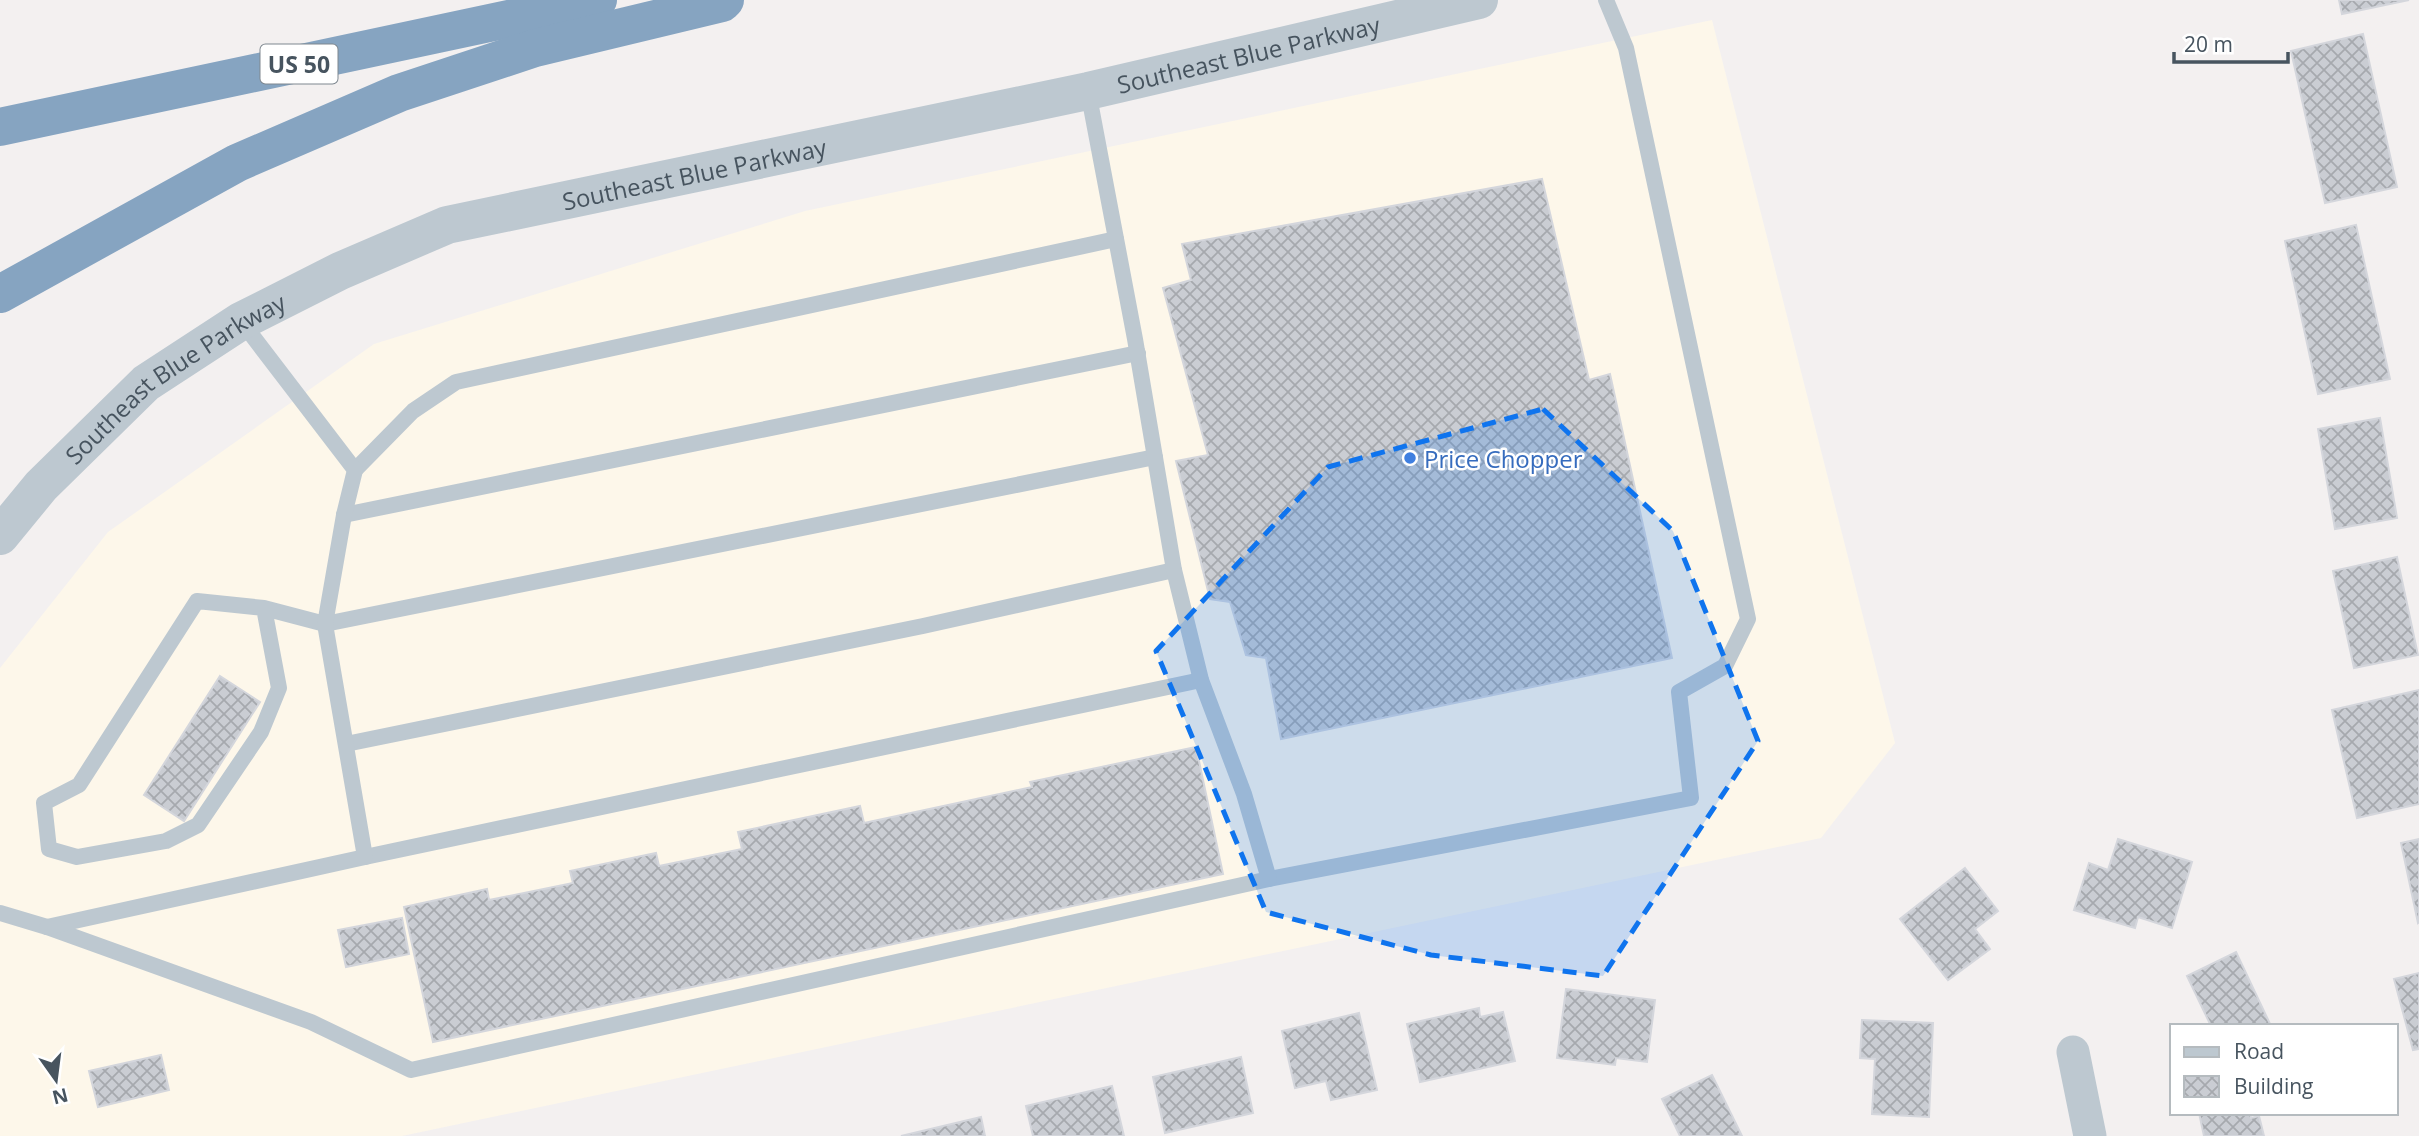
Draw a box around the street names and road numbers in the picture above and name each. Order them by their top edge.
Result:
street label: Southeast Blue Parkway [1114,7,1384,100]
road number: US 50 [260,44,338,83]
street label: Southeast Blue Parkway [559,129,830,217]
street label: Southeast Blue Parkway [57,285,291,471]

